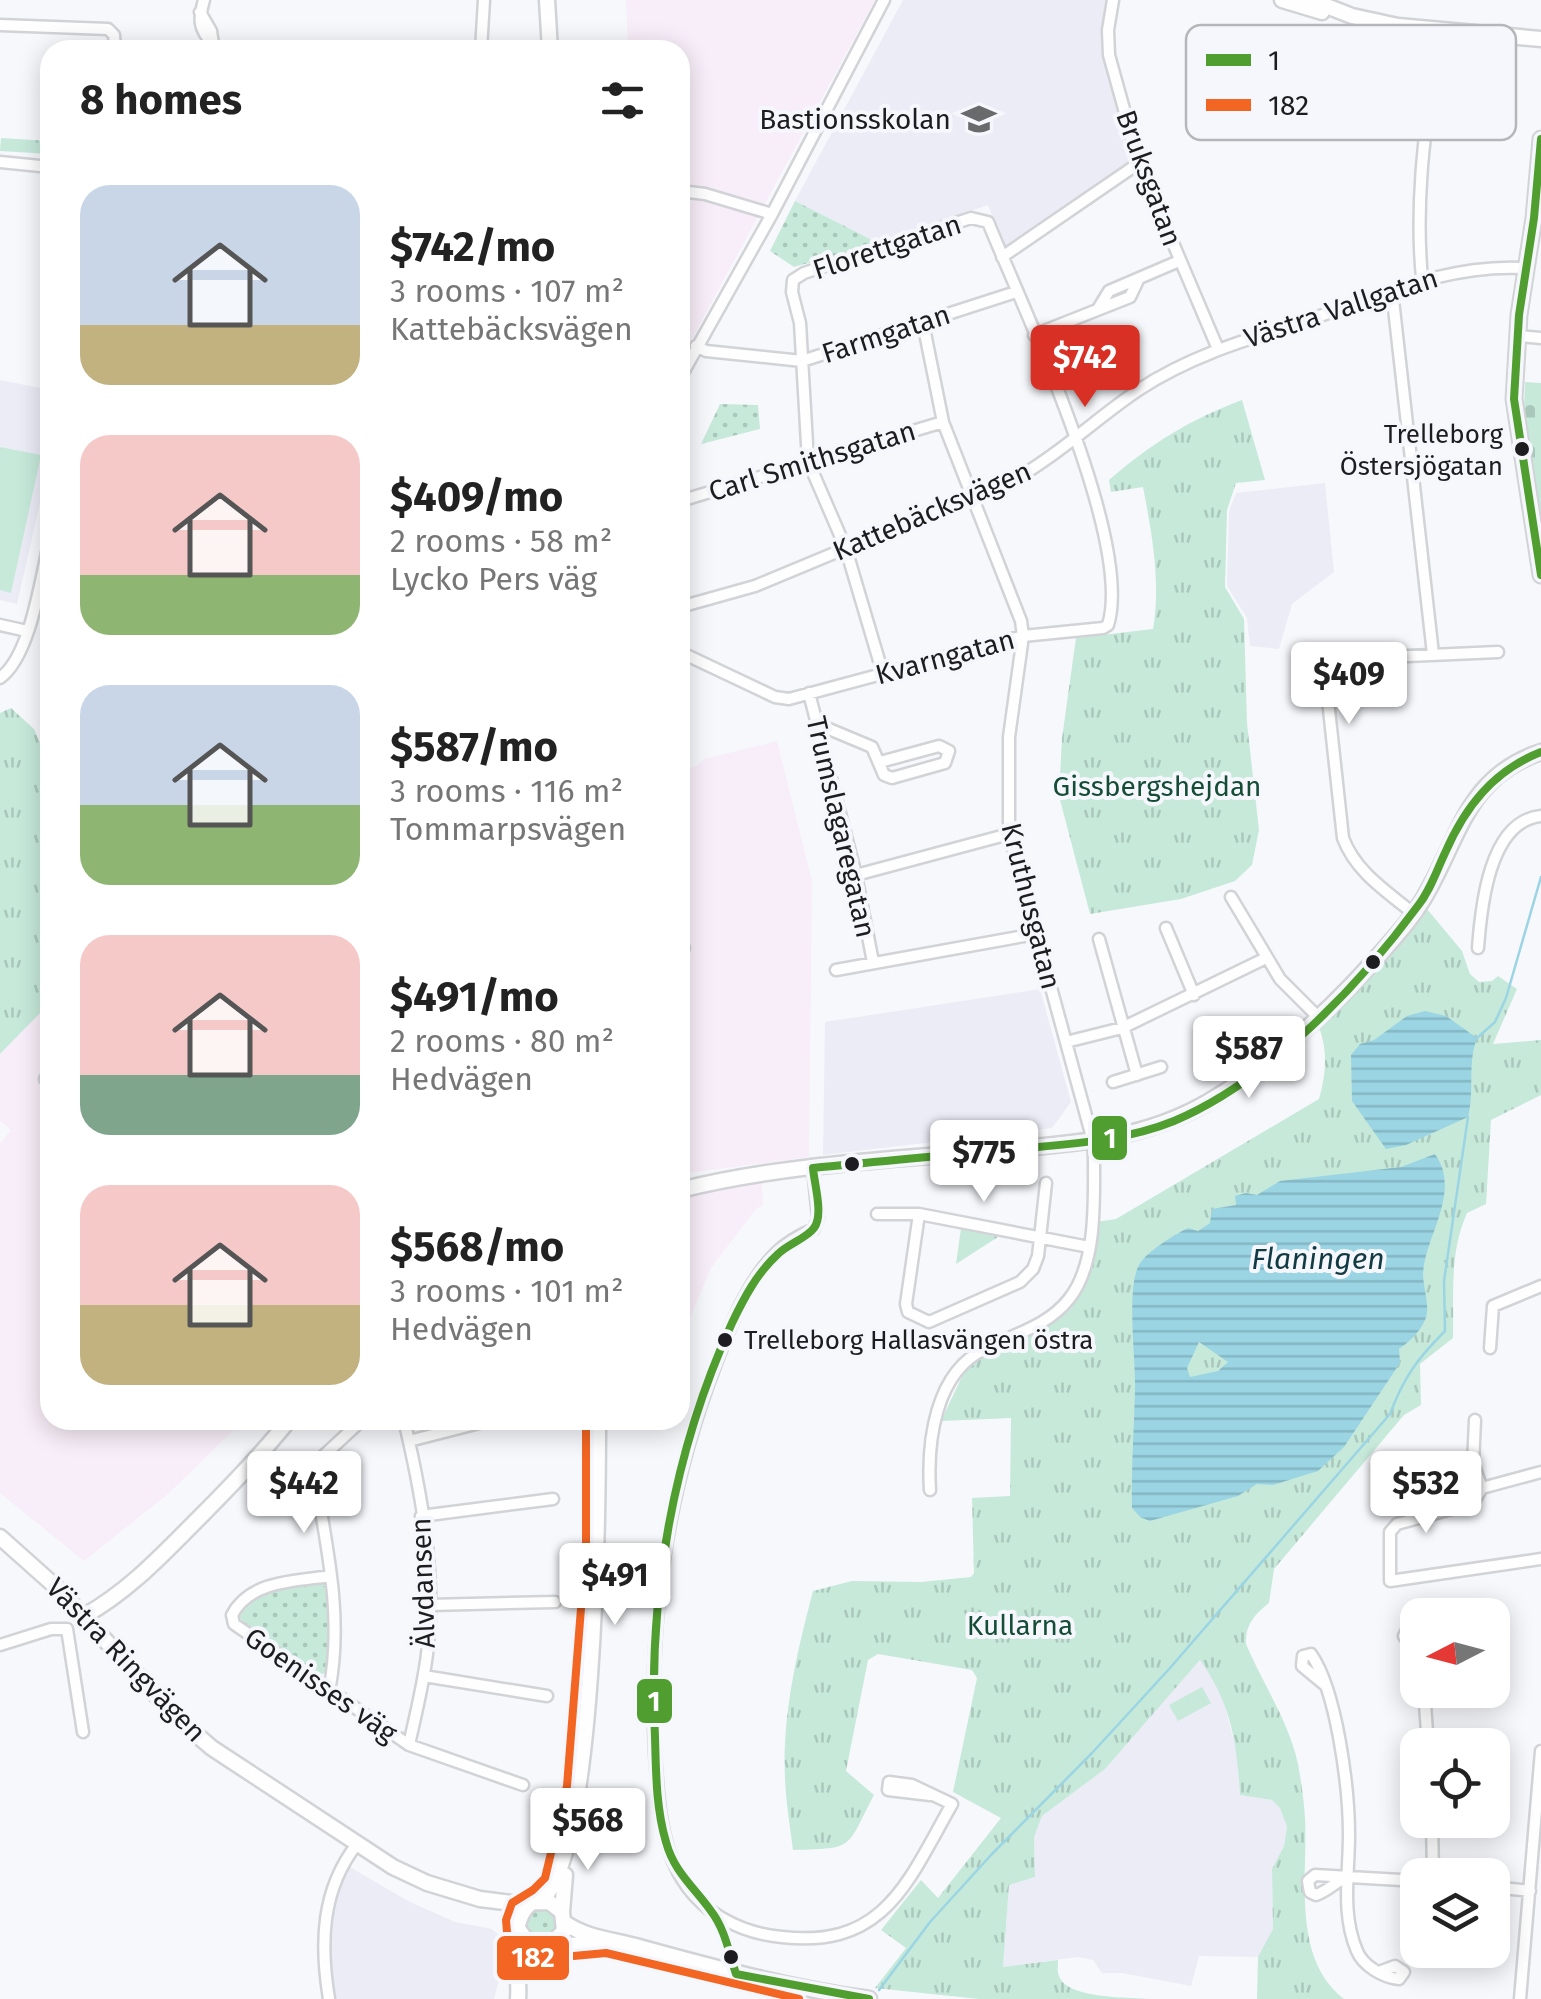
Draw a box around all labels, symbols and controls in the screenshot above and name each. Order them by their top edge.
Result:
legend [1186,25,1516,140]
text: 1 [1268,44,1280,77]
icon: filters [595,73,650,128]
text: 8 homes [80,75,242,125]
text: 182 [1268,89,1309,122]
school or university icon: Bastionsskolan [960,100,998,138]
place label: Bastionsskolan [759,103,951,136]
street label: Bruksgatan [1109,106,1189,250]
street label: Florettgatan [809,208,965,286]
text: $742/mo [390,222,555,272]
icon: home [160,225,280,345]
street label: Västra Vallgatan [1240,261,1442,355]
text: 3 rooms · 107 m² [390,272,624,310]
street label: Farmgatan [818,298,954,370]
text: Kattebäcksvägen [390,310,633,348]
pin: $742 [1026,325,1144,410]
text: $742 [1053,338,1117,376]
street label: Carl Smithsgatan [705,414,919,508]
place label: Trelleborg Östersjögatan [1340,419,1503,482]
marker: Trelleborg Östersjögatan [1512,439,1532,459]
street label: Kattebäcksvägen [828,454,1036,568]
text: $409/mo [390,472,563,522]
icon: home [160,475,280,595]
text: 2 rooms · 58 m² [390,522,612,560]
text: Lycko Pers väg [390,560,597,598]
street label: Kvarngatan [872,623,1018,691]
pin: $409 [1290,642,1408,727]
text: $409 [1313,655,1385,693]
street label: Trumslagaregatan [799,713,883,941]
text: $587/mo [390,722,558,772]
icon: home [160,725,280,845]
park label: Gissbergshejdan [1052,770,1262,803]
text: 3 rooms · 116 m² [390,772,623,810]
text: Tommarpsvägen [390,810,626,848]
street label: Kruthusgatan [994,819,1068,993]
unlabelled marker [1363,952,1383,972]
text: $491/mo [390,972,559,1022]
icon: home [160,975,280,1095]
pin: $587 [1190,1016,1308,1101]
text: 2 rooms · 80 m² [390,1022,614,1060]
text: $587 [1215,1029,1283,1067]
text: Hedvägen [390,1060,533,1098]
line badge: 1 [1090,1114,1129,1162]
pin: $775 [925,1120,1043,1205]
text: 1 [1104,1122,1117,1155]
text: $775 [952,1133,1016,1171]
unlabelled marker [842,1154,862,1174]
text: $568/mo [390,1222,564,1272]
icon: home [160,1225,280,1345]
water label: Flaningen [1251,1241,1385,1277]
text: 3 rooms · 101 m² [390,1272,624,1310]
text: Hedvägen [390,1310,533,1348]
place label: Trelleborg Hallasvängen östra [744,1325,1093,1356]
marker: Trelleborg Hallasvängen östra [715,1330,735,1350]
pin: $442 [245,1451,363,1536]
pin: $532 [1367,1451,1485,1536]
text: $442 [269,1464,339,1502]
text: $532 [1392,1464,1460,1502]
street label: Älvdansen [404,1517,442,1649]
pin: $491 [556,1543,674,1628]
text: $491 [581,1556,649,1594]
street label: Västra Ringvägen [39,1571,213,1749]
north arrow [1400,1598,1510,1708]
map controls [1400,1598,1510,1968]
park label: Kullarna [967,1609,1073,1642]
street label: Goenisses väg [239,1620,404,1750]
line badge: 1 [635,1677,674,1725]
text: 1 [648,1685,661,1718]
button: locate [1400,1728,1510,1838]
pin: $568 [529,1788,647,1873]
text: $568 [552,1801,624,1839]
button: layers [1400,1858,1510,1968]
line badge: 182 [495,1934,571,1982]
text: 182 [511,1941,555,1974]
unlabelled marker [721,1947,741,1967]

